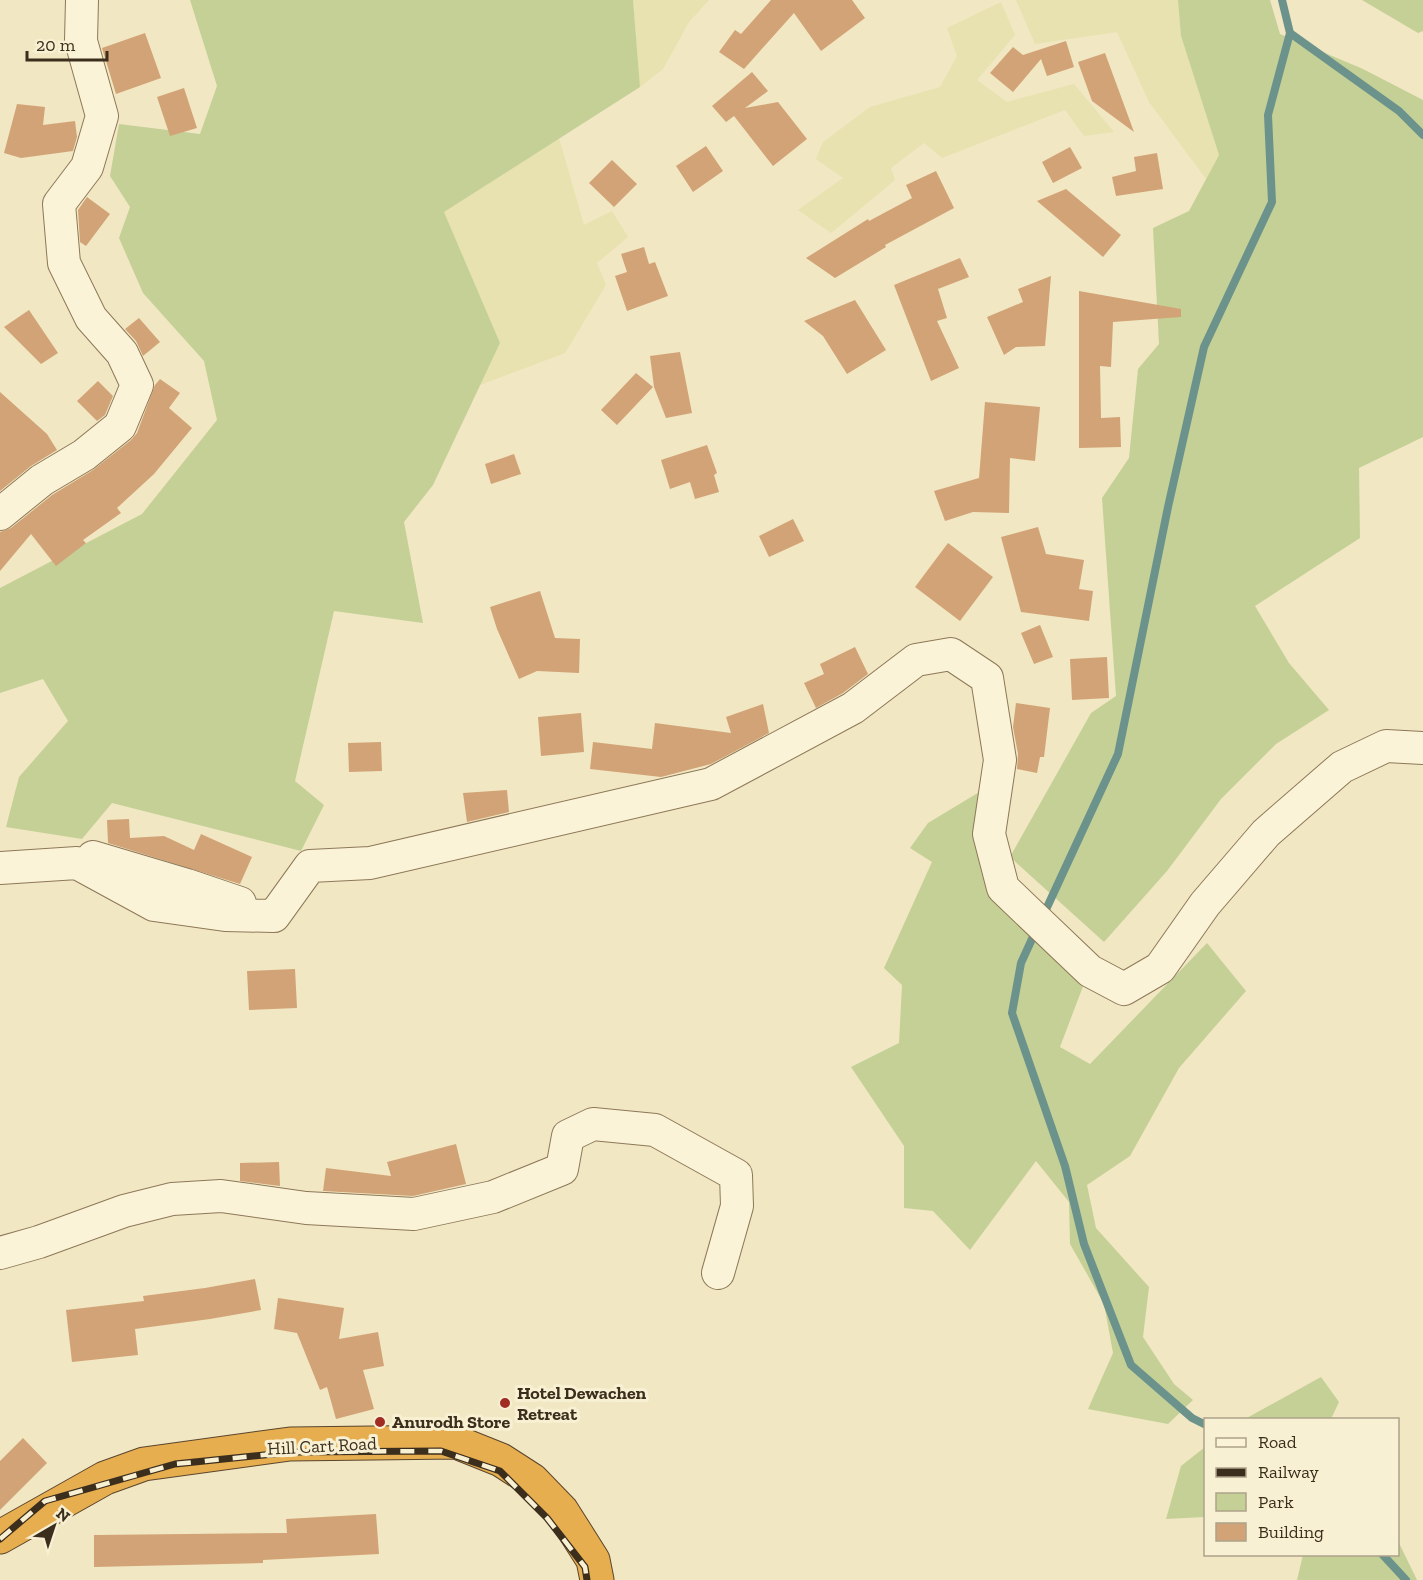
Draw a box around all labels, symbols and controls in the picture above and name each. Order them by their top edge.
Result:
scale bar [27,24,106,62]
text: 20 m [36,34,76,56]
place label: Hotel Dewachen Retreat [517,1382,647,1425]
marker: Hotel Dewachen Retreat [498,1396,512,1410]
place label: Anurodh Store [392,1411,511,1433]
marker: Anurodh Store [373,1415,387,1429]
legend [1204,1418,1399,1556]
text: Road [1258,1431,1297,1453]
street label: Hill Cart Road [267,1432,377,1460]
text: Railway [1258,1461,1320,1483]
text: Park [1258,1491,1294,1513]
north arrow [24,1496,84,1556]
text: N [52,1504,74,1526]
text: Building [1258,1521,1324,1543]

